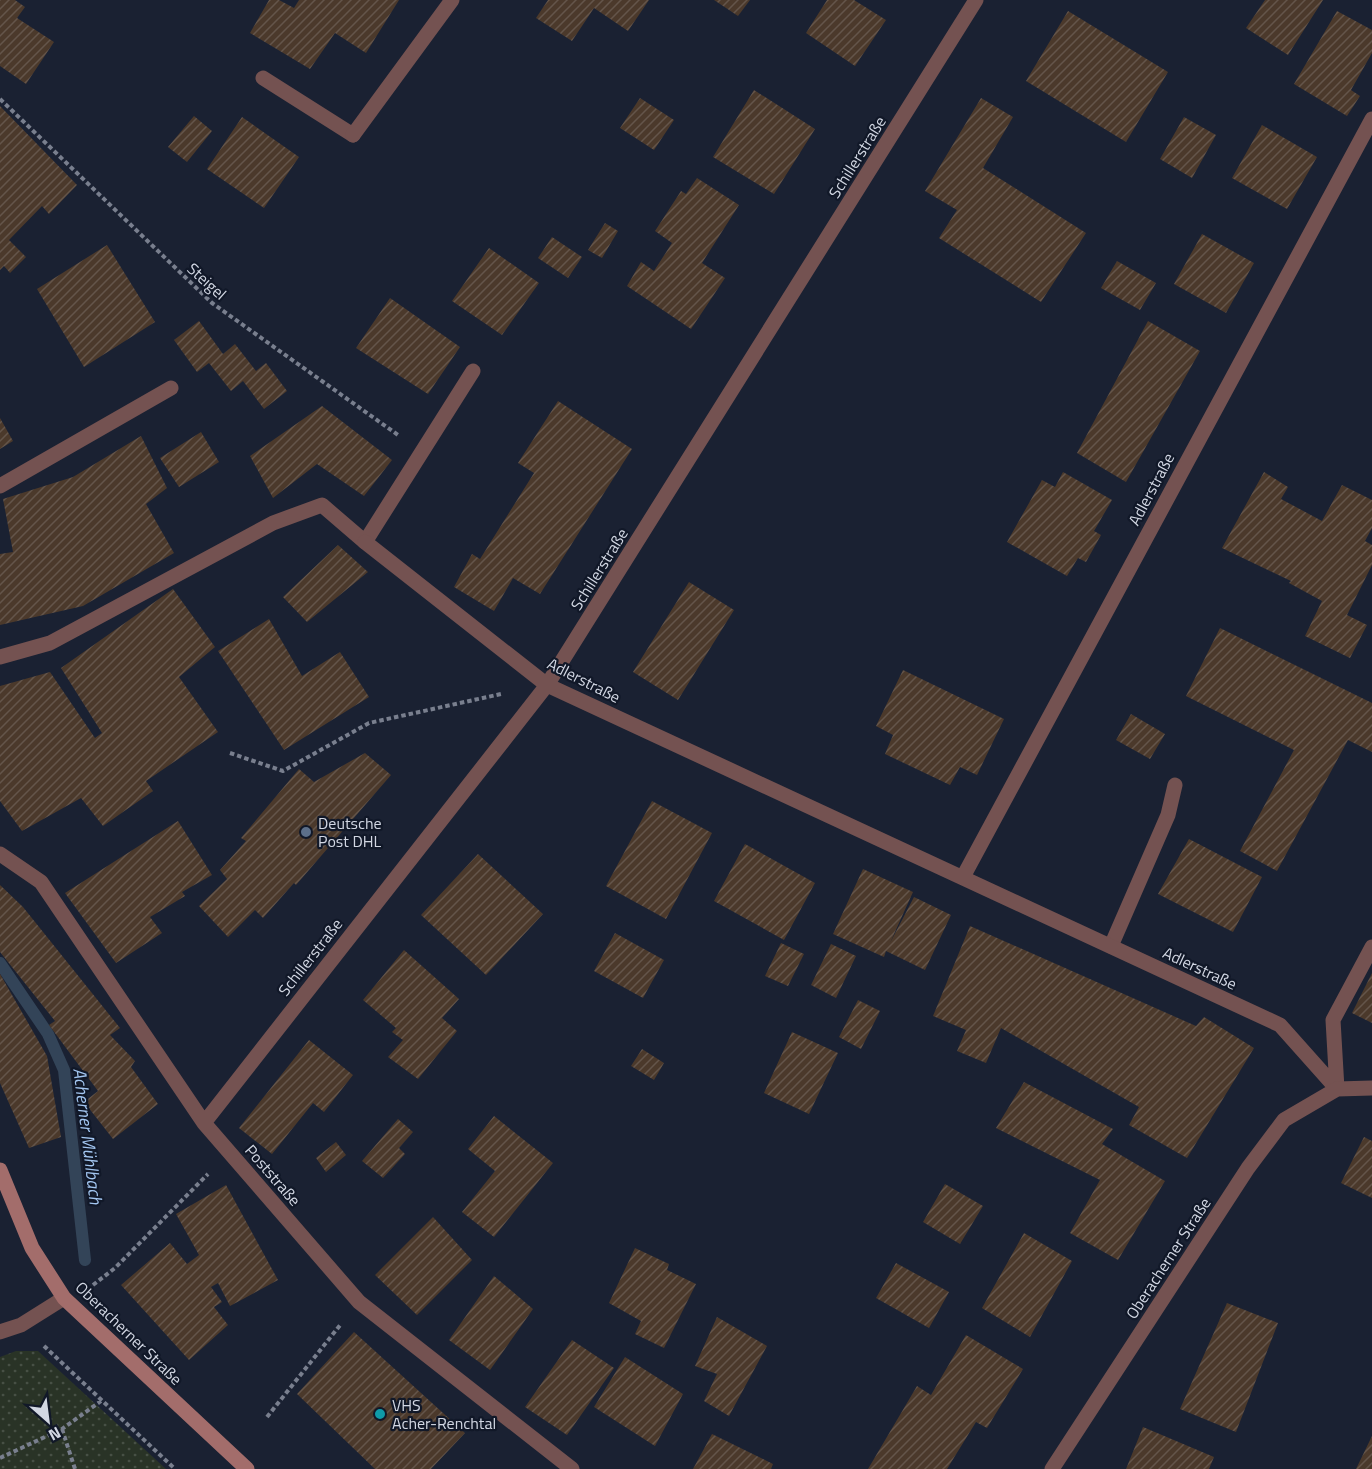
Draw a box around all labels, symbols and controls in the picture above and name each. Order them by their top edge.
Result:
street label: Schillerstraße [822,111,892,203]
street label: Steigel [182,257,232,305]
street label: Adlerstraße [1122,448,1180,530]
street label: Schillerstraße [564,523,634,615]
street label: Adlerstraße [543,651,625,709]
place label: Deutsche Post DHL [318,811,382,853]
marker: Deutsche Post DHL [299,825,313,839]
street label: Schillerstraße [272,913,348,1001]
street label: Adlerstraße [1159,940,1241,996]
water label: Acherner Mühlbach [66,1066,110,1207]
street label: Poststraße [239,1139,307,1211]
street label: Oberacherner Straße [1120,1193,1216,1323]
street label: Oberacherner Straße [70,1276,188,1390]
north arrow [18,1391,78,1451]
place label: VHS Acher-Renchtal [392,1393,496,1435]
marker: VHS Acher-Renchtal [373,1407,387,1421]
text: N [45,1421,66,1447]

